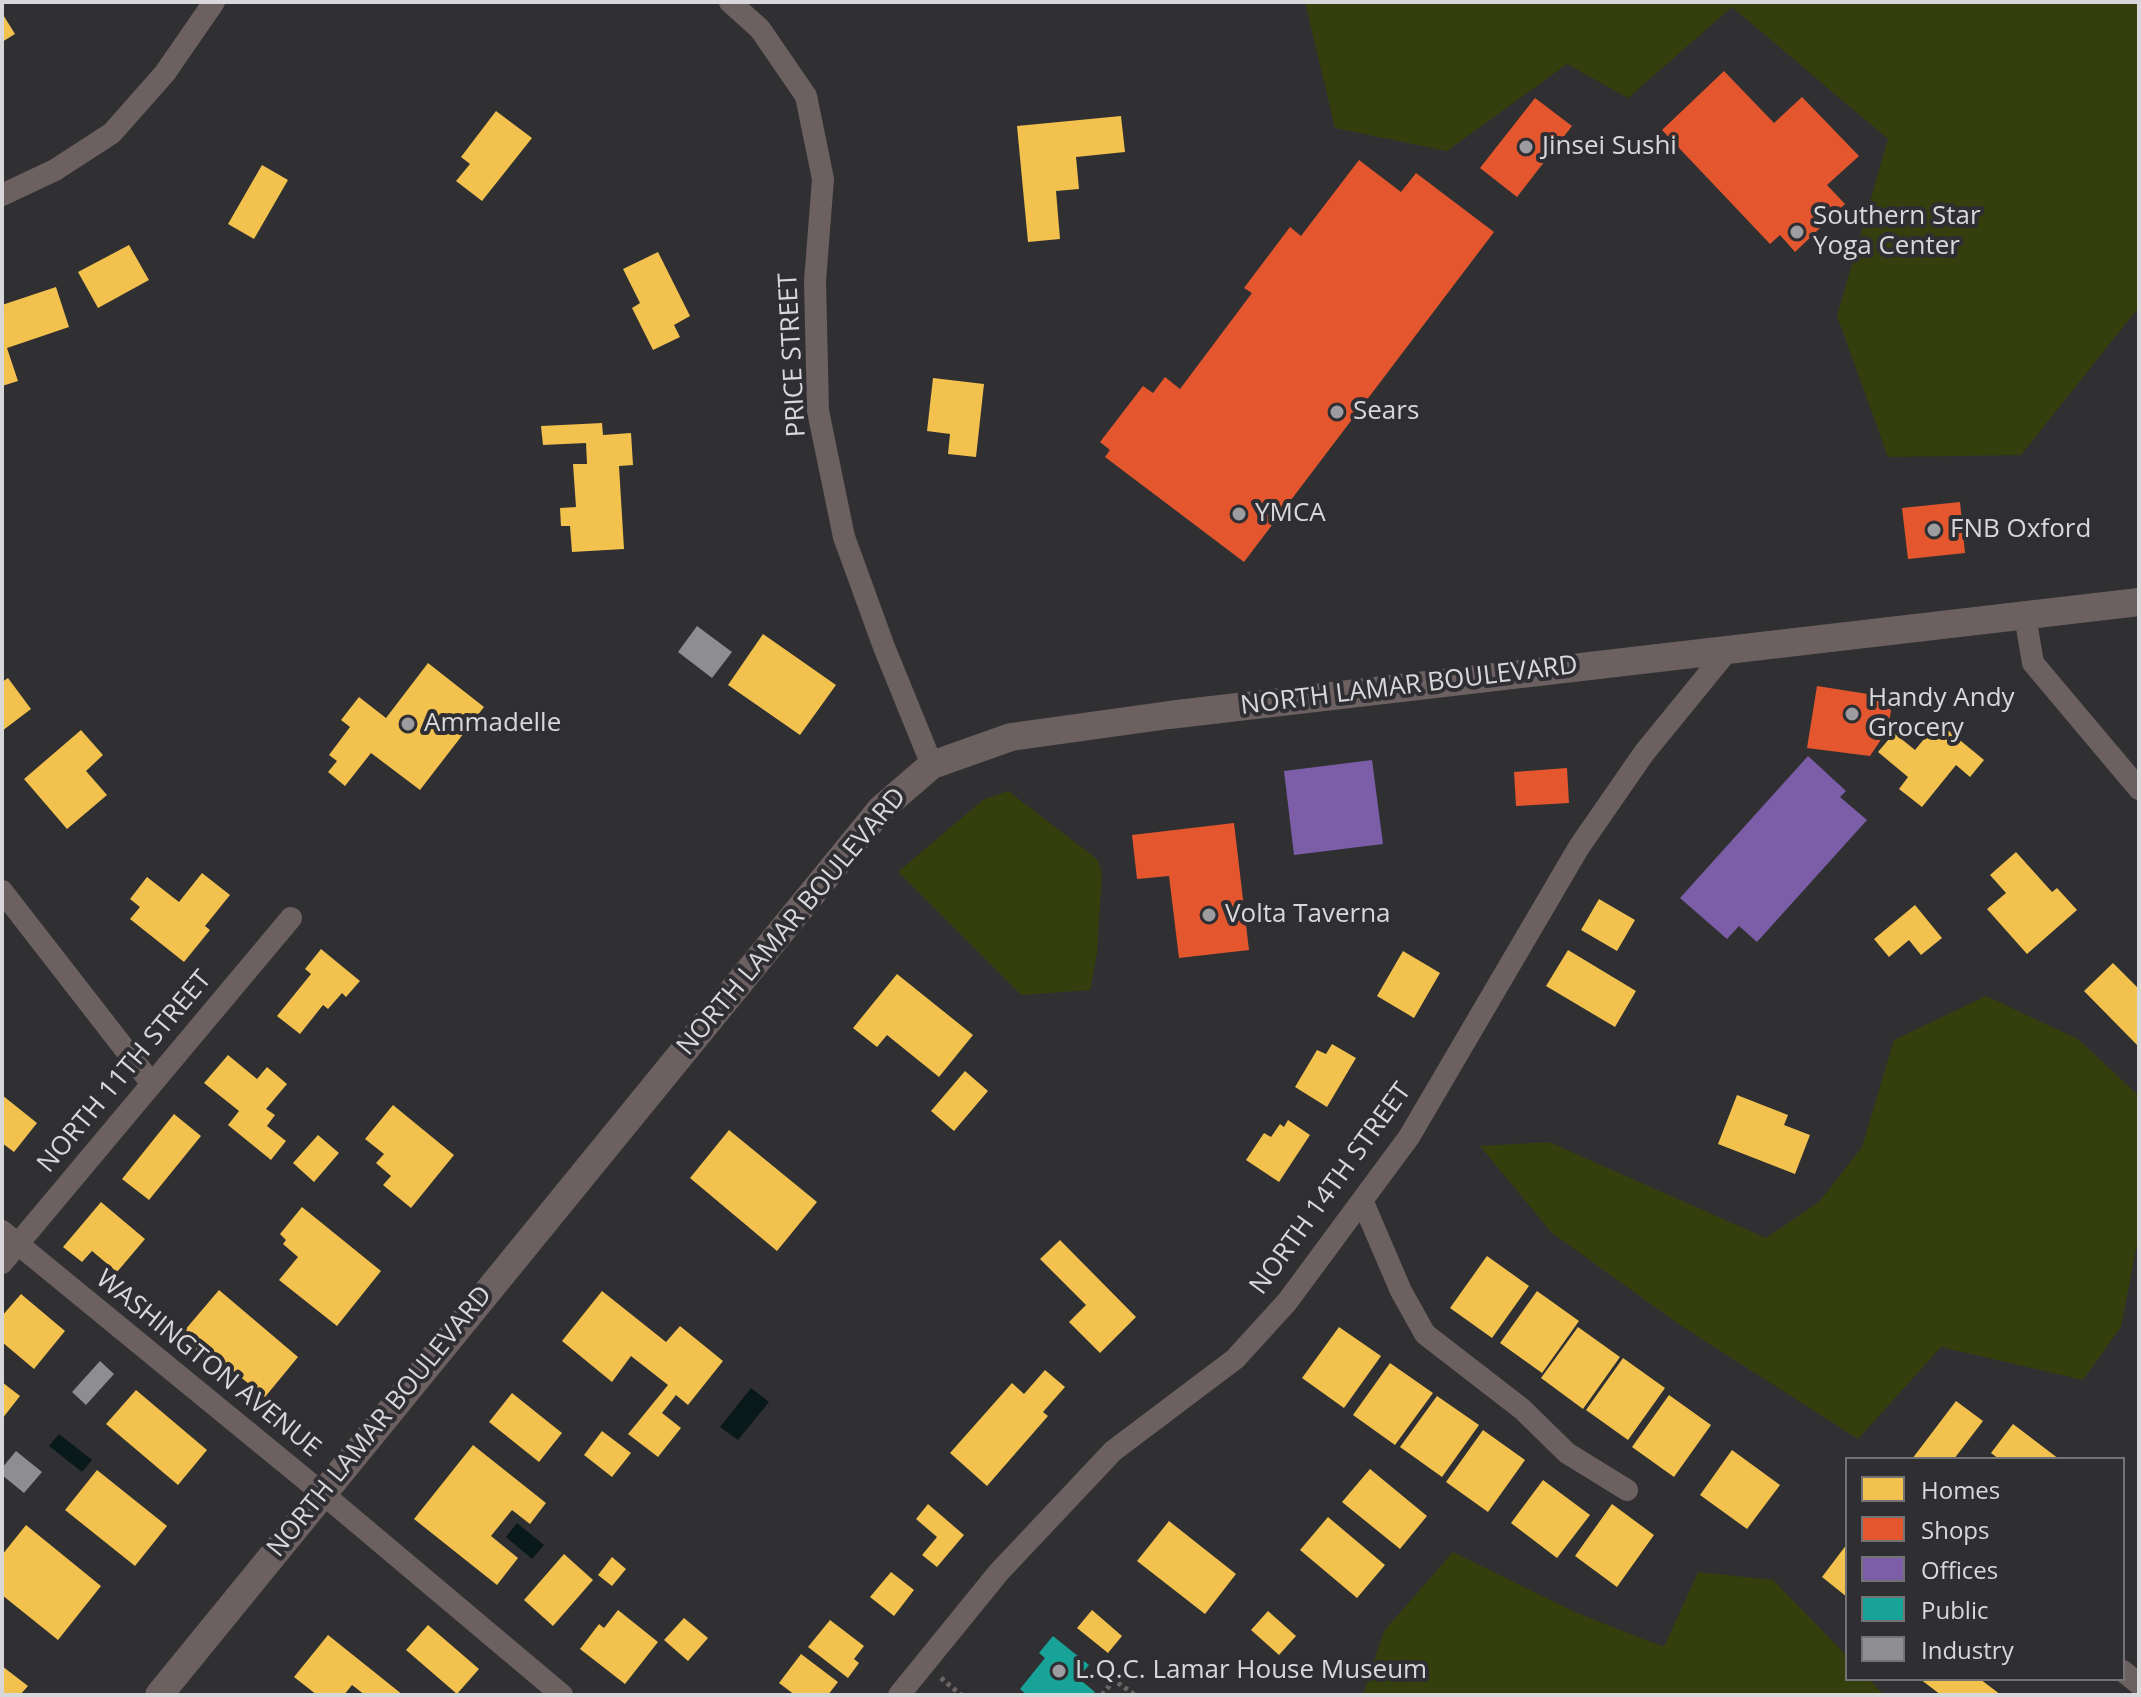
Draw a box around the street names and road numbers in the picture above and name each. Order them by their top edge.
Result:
street label: PRICE STREET [773,272,813,438]
street label: NORTH LAMAR BOULEVARD [1239,650,1579,722]
street label: NORTH LAMAR BOULEVARD [671,782,913,1062]
street label: NORTH 11TH STREET [31,965,219,1179]
street label: NORTH 14TH STREET [1244,1077,1418,1301]
street label: WASHINGTON AVENUE [89,1264,327,1464]
street label: NORTH LAMAR BOULEVARD [261,1280,499,1564]

